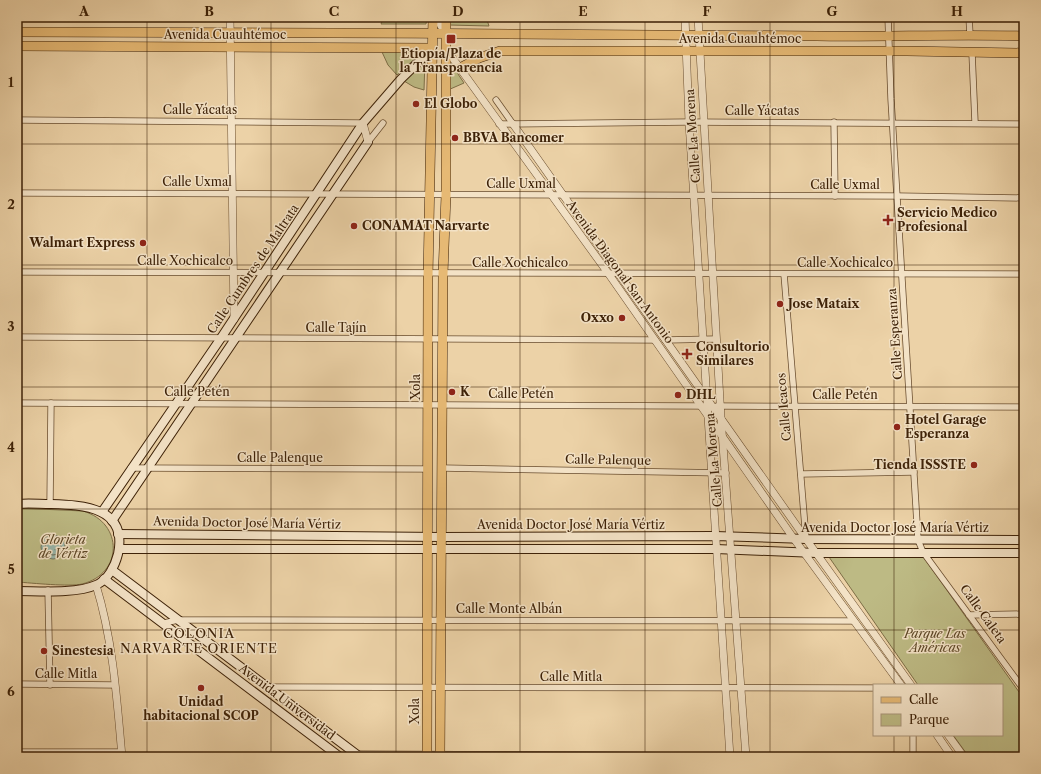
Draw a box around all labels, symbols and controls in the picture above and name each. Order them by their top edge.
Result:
text: A [78,3,90,19]
text: B [204,3,214,19]
text: C [329,3,339,19]
text: D [452,3,464,19]
text: E [578,3,588,19]
text: F [703,3,712,19]
text: G [826,3,838,19]
text: H [951,3,963,19]
street label: Avenida Cuauhtémoc [163,27,286,42]
street label: Avenida Cuauhtémoc [678,31,801,46]
marker: Etiopía/Plaza de la Transparencia [445,33,457,45]
place label: Etiopía/Plaza de la Transparencia [400,46,503,75]
text: 1 [8,74,14,90]
street label: Calle La Morena [682,88,703,184]
place label: El Globo [424,96,478,111]
marker: El Globo [411,99,421,109]
street label: Calle Yácatas [163,102,237,117]
street label: Calle Yácatas [725,103,799,118]
place label: BBVA Bancomer [463,130,564,145]
marker: BBVA Bancomer [450,133,460,143]
street label: Calle Uxmal [162,174,232,189]
street label: Calle Uxmal [486,176,556,191]
street label: Calle Uxmal [810,177,880,192]
text: 2 [7,196,15,212]
street label: Avenida Diagonal San Antonio [563,196,677,346]
street label: Calle Cumbres de Maltrata [204,201,302,336]
place label: Servicio Medico Profesional [897,205,997,234]
marker: Servicio Medico Profesional [882,214,894,226]
place label: CONAMAT Narvarte [362,218,489,233]
marker: CONAMAT Narvarte [349,221,359,231]
place label: Walmart Express [28,235,135,250]
marker: Walmart Express [138,238,148,248]
street label: Calle Xochicalco [137,253,233,268]
street label: Calle Xochicalco [472,255,568,270]
street label: Calle Xochicalco [797,255,893,270]
street label: Calle Esperanza [884,287,905,380]
place label: Jose Mataix [786,296,860,311]
marker: Jose Mataix [775,299,785,309]
place label: Oxxo [581,310,614,325]
marker: Oxxo [617,313,627,323]
text: 3 [7,318,15,334]
street label: Calle Tajín [305,320,367,335]
place label: Consultorio Similares [696,339,770,368]
marker: Consultorio Similares [681,348,693,360]
street label: Calle Icacos [773,372,794,442]
street label: Xola [408,373,423,401]
street label: Calle Petén [164,384,230,399]
place label: K [460,384,470,399]
street label: Calle Petén [488,386,554,401]
marker: K [447,387,457,397]
place label: DHL [686,387,716,402]
street label: Calle Petén [812,387,878,402]
marker: DHL [673,390,683,400]
street label: Calle La Morena [702,412,725,508]
place label: Hotel Garage Esperanza [905,412,986,441]
marker: Hotel Garage Esperanza [892,422,902,432]
text: 4 [7,439,15,455]
street label: Calle Palenque [237,450,323,465]
street label: Calle Palenque [565,451,651,468]
place label: Tienda ISSSTE [873,457,966,472]
marker: Tienda ISSSTE [969,460,979,470]
street label: Avenida Doctor José María Vértiz [152,513,341,532]
street label: Avenida Doctor José María Vértiz [476,517,665,532]
street label: Avenida Doctor José María Vértiz [800,520,989,535]
park label: Glorieta de Vértiz [38,532,88,561]
text: 5 [7,561,15,577]
street label: Calle Caleta [957,581,1010,647]
street label: Calle Monte Albán [456,601,563,616]
district label: COLONIA NARVARTE ORIENTE [120,625,278,656]
park label: Parque Las Américas [903,626,967,655]
place label: Sinestesia [52,643,115,658]
marker: Sinestesia [39,646,49,656]
street label: Avenida Universidad [235,660,339,743]
street label: Calle Mitla [35,666,98,681]
street label: Calle Mitla [540,669,603,684]
text: 6 [7,683,15,699]
marker: Unidad habitacional SCOP [196,683,206,693]
legend [873,684,1003,736]
text: Calle [909,692,939,707]
place label: Unidad habitacional SCOP [143,694,259,723]
street label: Xola [407,697,422,725]
text: Parque [909,712,950,727]

